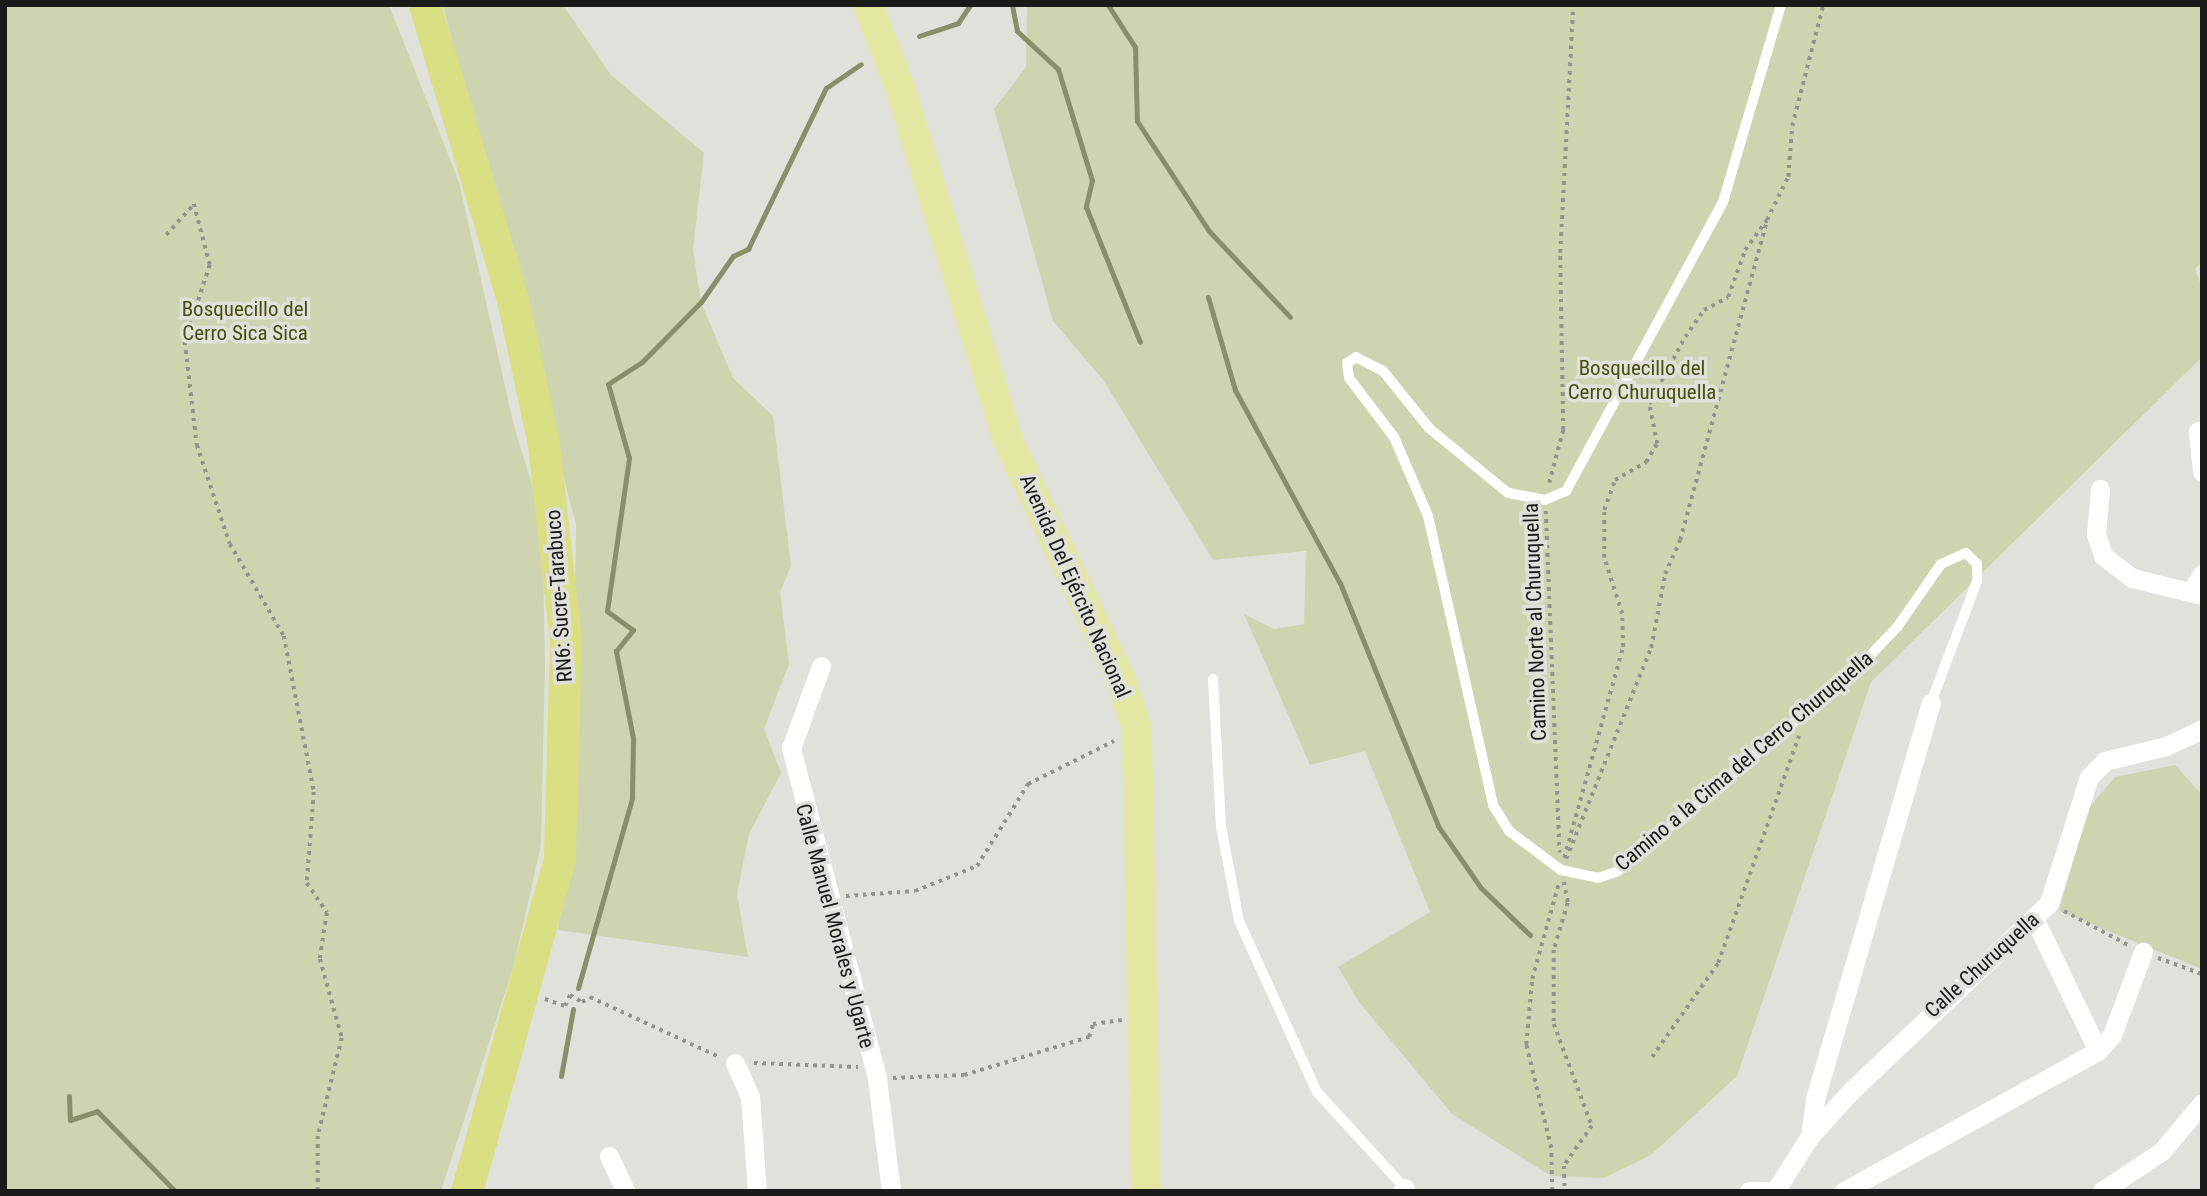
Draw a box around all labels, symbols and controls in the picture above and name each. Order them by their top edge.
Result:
park label: Bosquecillo del Cerro Sica Sica [182,296,308,346]
park label: Bosquecillo del Cerro Churuquella [1568,355,1716,405]
street label: Avenida Del Ejército Nacional [1014,470,1136,702]
street label: Camino Norte al Churuquella [1518,503,1552,741]
street label: RN6: Sucre-Tarabuco [540,509,578,683]
street label: Camino a la Cima del Cerro Churuquella [1610,646,1878,876]
street label: Calle Manuel Morales y Ugarte [790,801,880,1051]
street label: Calle Churuquella [1920,907,2044,1023]

